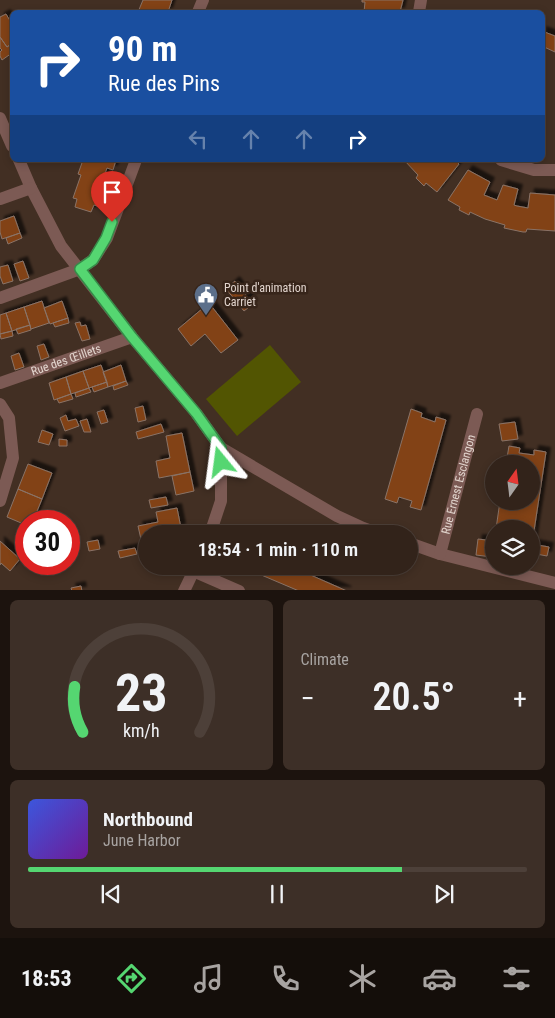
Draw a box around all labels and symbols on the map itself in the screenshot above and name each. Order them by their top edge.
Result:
pin [91,171,133,222]
place label: Point d'animation Carriet [224,281,307,309]
public building icon: Point d'animation Carriet [193,282,219,316]
street label: Rue des Œillets [29,341,103,379]
street label: Rue Ernest Esclangon [439,433,478,536]
position arrow [194,435,246,487]
north arrow [485,455,540,510]
speed limit sign: 30 [15,510,80,575]

